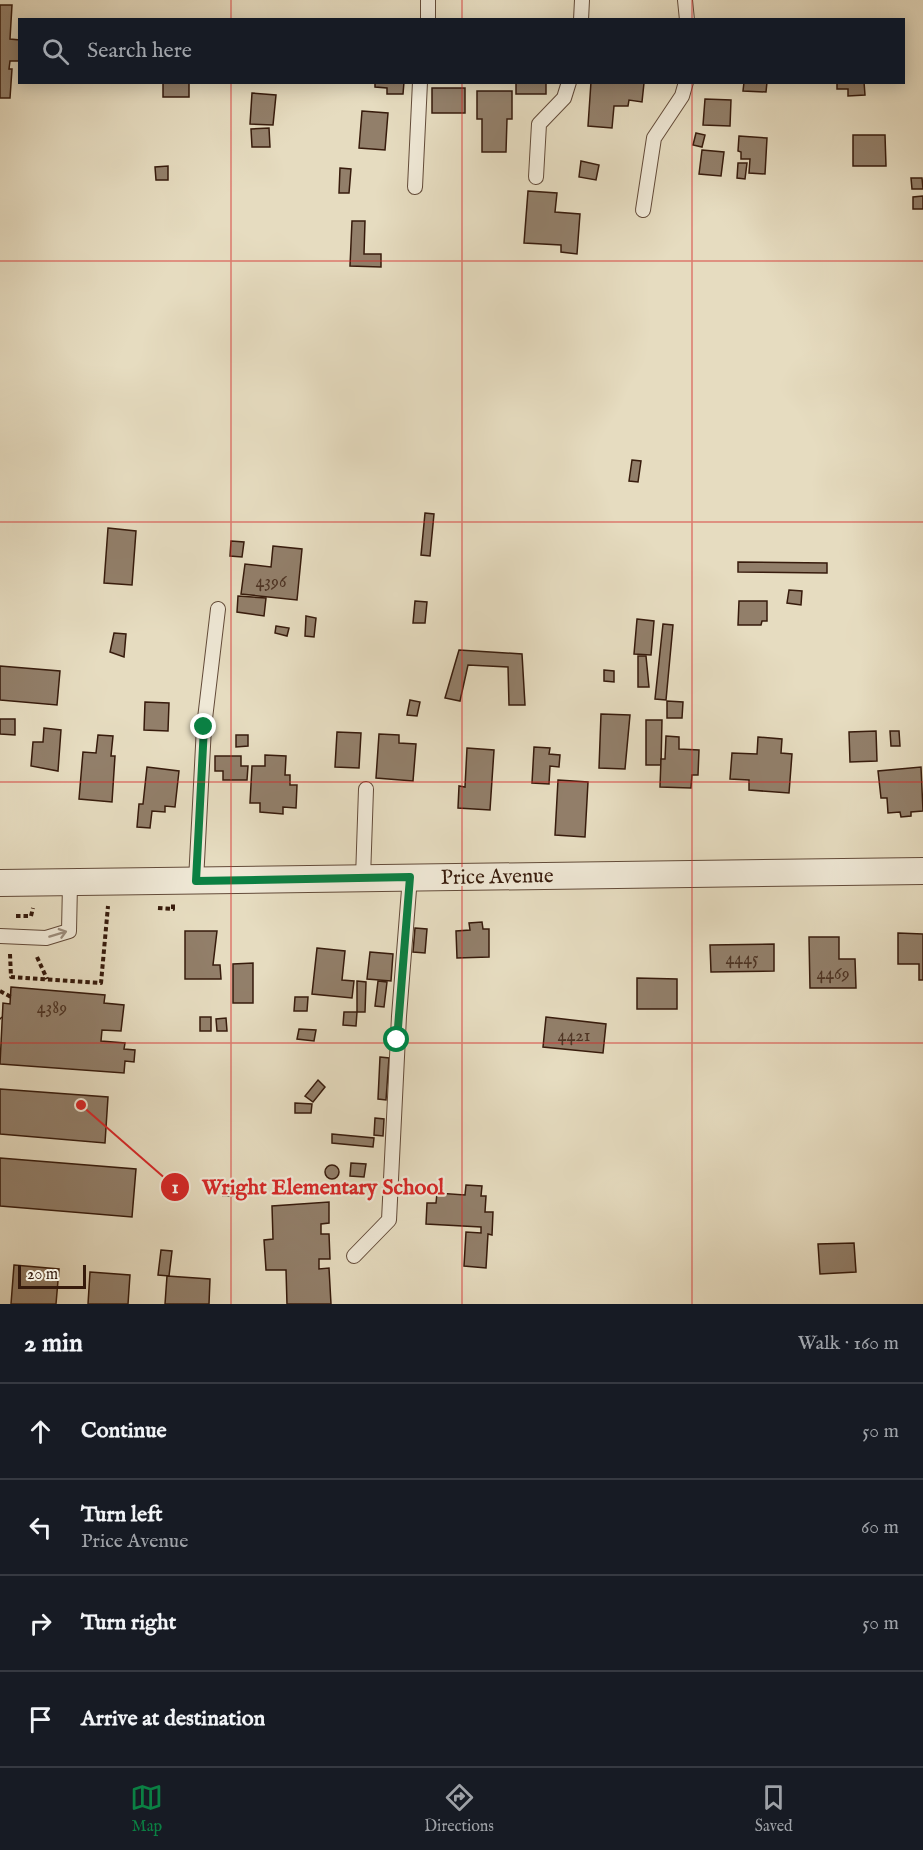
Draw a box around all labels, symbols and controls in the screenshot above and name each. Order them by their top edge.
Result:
search box [18,18,905,84]
icon: search [39,35,72,68]
text: Search here [87,37,192,65]
house number: 4396 [256,571,287,594]
route end [190,713,216,739]
street label: Price Avenue [440,863,554,892]
one-way arrow [48,928,67,939]
house number: 4445 [726,948,759,971]
house number: 4469 [816,963,850,986]
house number: 4389 [37,997,67,1020]
house number: 4421 [558,1025,590,1048]
route start [383,1026,409,1052]
callout: Wright Elementary School [160,1167,456,1207]
text: Wright Elementary School [201,1174,445,1202]
text: 1 [172,1177,179,1200]
scale bar [18,1262,86,1290]
text: 20 m [27,1265,58,1285]
text: 2 min [24,1327,83,1360]
text: Walk · 160 m [798,1331,899,1356]
icon: ahead [24,1415,57,1448]
text: Continue [81,1417,167,1445]
text: 50 m [862,1419,899,1444]
text: Turn left [81,1501,163,1529]
icon: left [24,1511,57,1544]
text: 60 m [861,1515,899,1540]
text: Price Avenue [81,1529,188,1554]
icon: right [24,1607,57,1640]
text: Turn right [81,1609,176,1637]
text: 50 m [862,1611,899,1636]
icon: arrive [24,1703,57,1736]
text: Arrive at destination [81,1705,265,1733]
tab: Map [130,1781,163,1837]
tab: Directions [424,1781,494,1837]
tab: Saved [755,1781,793,1837]

